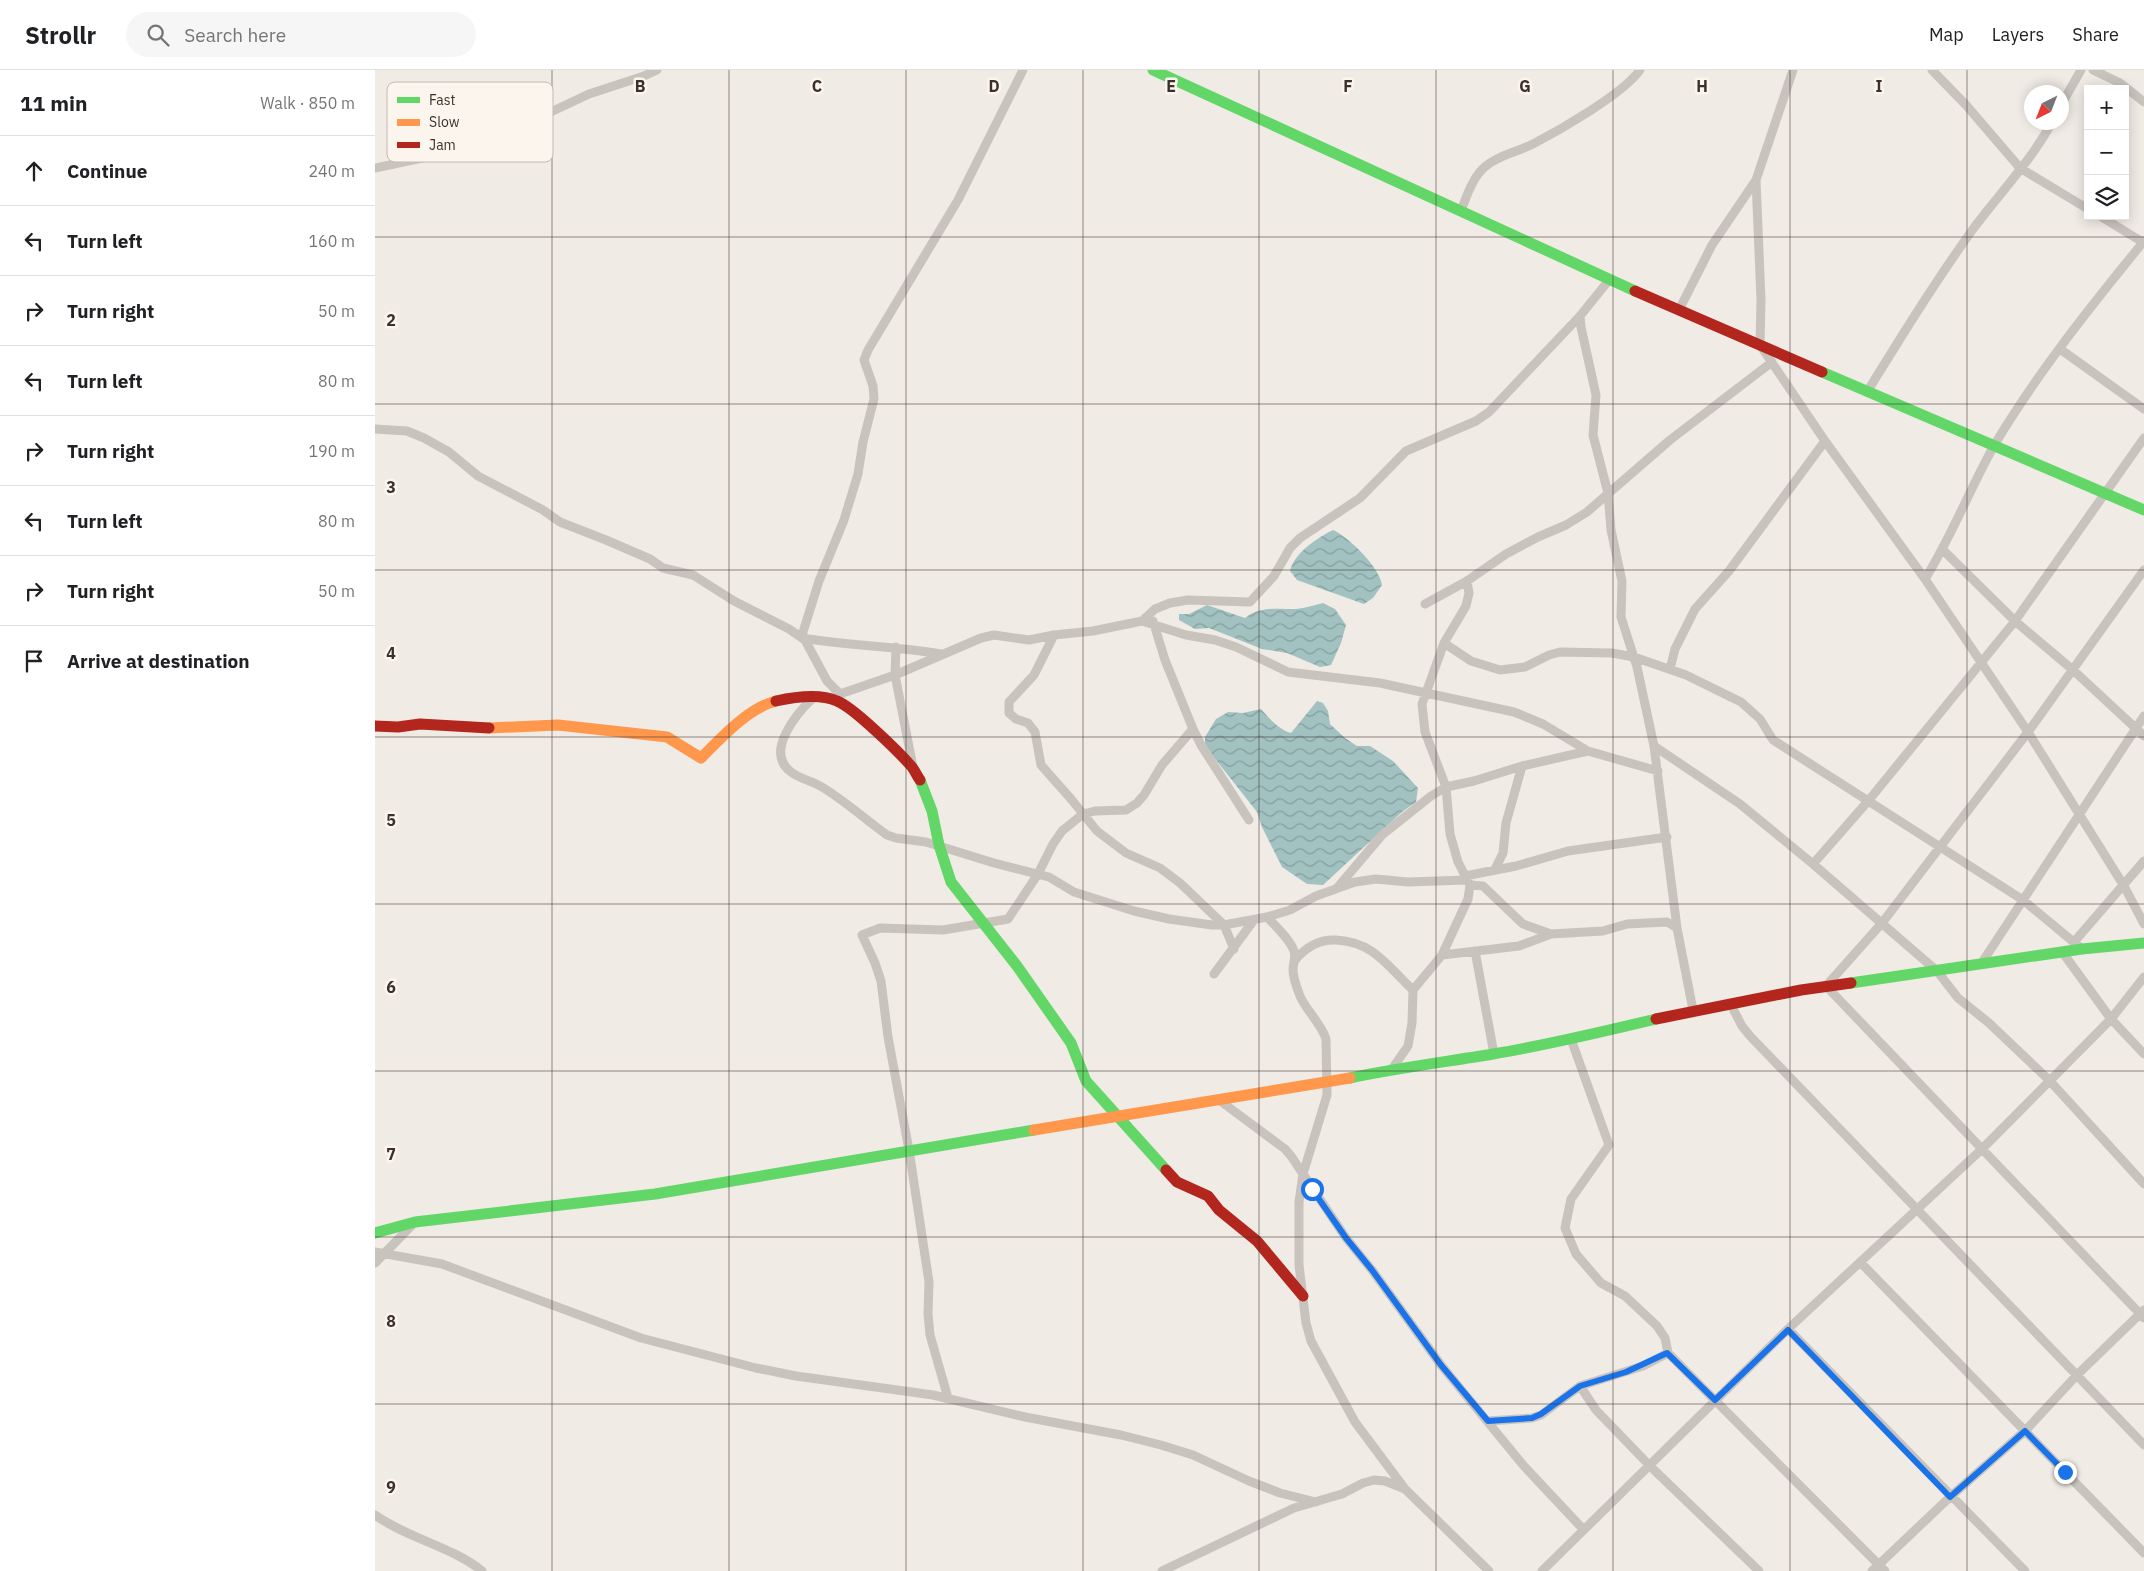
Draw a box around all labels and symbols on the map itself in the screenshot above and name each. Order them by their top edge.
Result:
text: B [635,76,646,96]
text: C [812,76,822,96]
text: D [988,76,1000,96]
text: E [1166,76,1176,96]
text: F [1343,76,1353,96]
text: G [1519,76,1531,96]
text: H [1696,76,1708,96]
text: I [1876,76,1883,96]
legend [387,82,553,162]
north arrow [2024,85,2069,130]
text: Fast [429,91,455,109]
text: Slow [429,113,460,131]
text: Jam [429,136,456,154]
text: 2 [386,310,396,330]
text: 3 [386,477,396,497]
text: 4 [386,643,396,663]
text: 5 [386,810,396,830]
text: 6 [386,977,396,997]
text: 7 [386,1144,396,1164]
route start [1301,1178,1324,1201]
text: 8 [386,1311,396,1331]
route end [2054,1461,2077,1484]
text: 9 [386,1477,396,1497]

